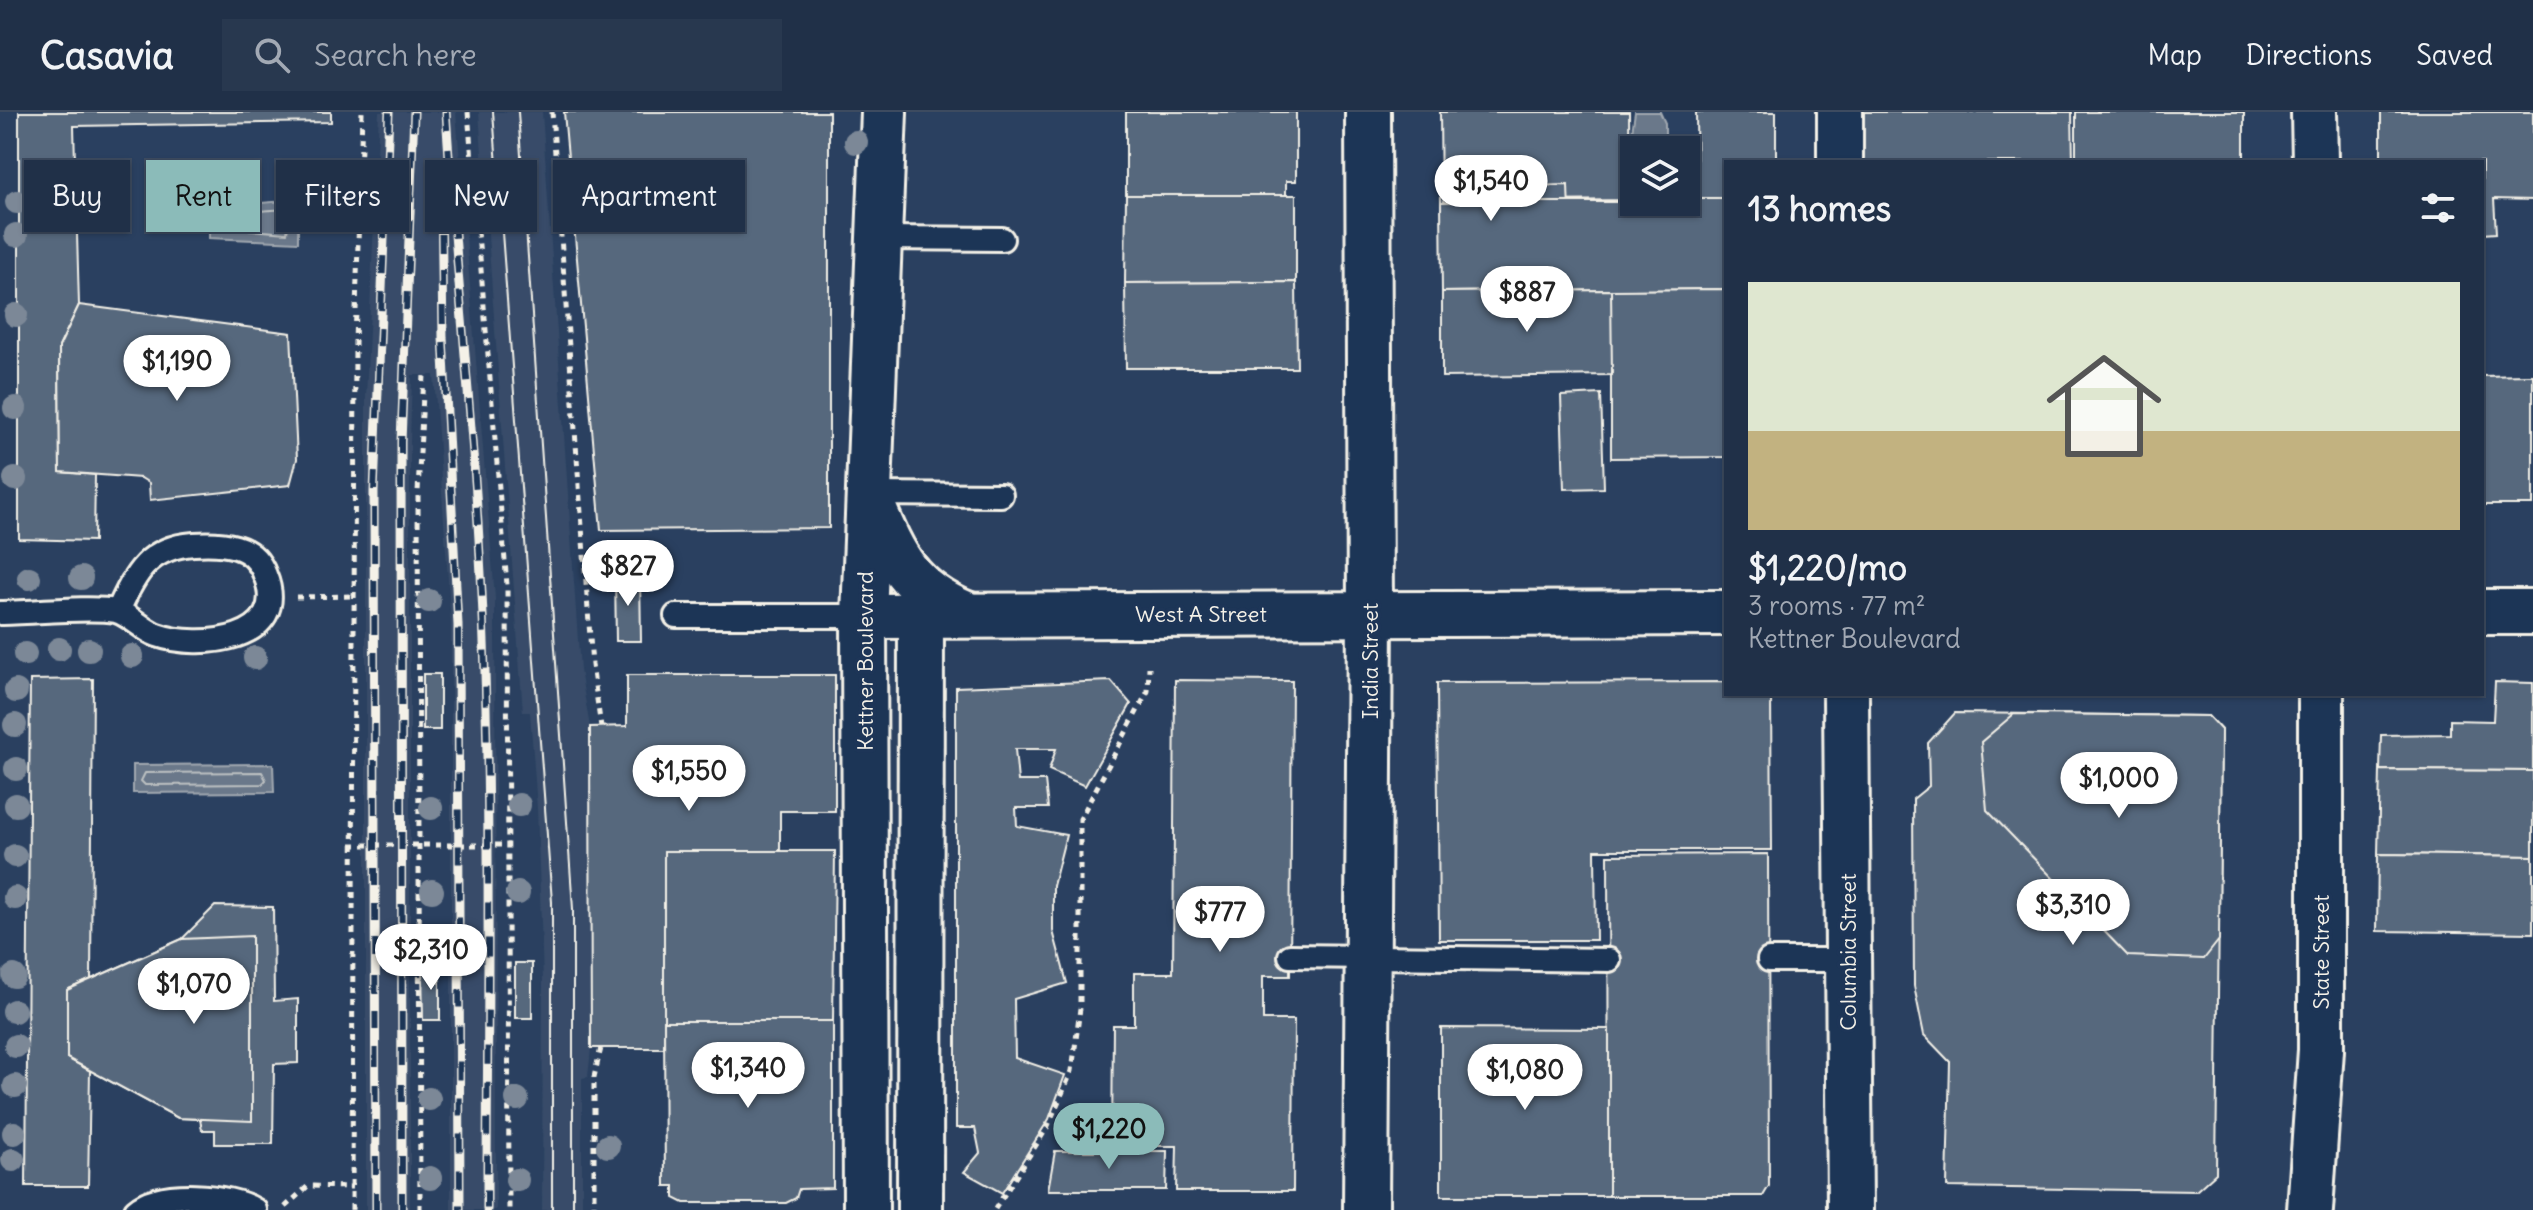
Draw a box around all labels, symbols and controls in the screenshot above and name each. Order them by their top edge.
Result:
search box [222,19,782,91]
text: Casavia [40,32,174,79]
icon: search [250,33,294,77]
text: Search here [314,36,477,74]
text: Map [2147,37,2202,73]
text: Directions [2246,37,2372,73]
text: Saved [2416,37,2493,73]
map controls [1620,136,1700,216]
button: layers [1620,136,1700,216]
pin: $1,540 [1426,155,1556,223]
chip: Buy [24,160,130,232]
chip: Rent [146,160,260,232]
chip: Filters [276,160,409,232]
chip: New [425,160,537,232]
chip: Apartment [553,160,745,232]
text: $1,540 [1453,164,1529,197]
icon: filters [2416,186,2460,230]
text: 13 homes [1748,187,1891,230]
pin: $887 [1480,266,1574,334]
text: $887 [1498,275,1556,308]
icon: home [2032,334,2176,478]
pin: $1,190 [112,335,242,403]
text: $1,190 [141,344,213,377]
pin: $827 [581,540,675,608]
text: $1,220/mo [1748,546,1907,589]
text: $827 [600,549,656,582]
street label: Kettner Boulevard [851,571,879,751]
text: 3 rooms · 77 m² [1748,589,1926,622]
street label: West A Street [1135,600,1267,628]
street label: India Street [1356,603,1384,719]
text: Kettner Boulevard [1748,622,1960,655]
pin: $1,550 [624,745,754,813]
pin: $1,000 [2054,752,2184,820]
text: $1,550 [651,754,727,787]
text: $1,000 [2078,761,2160,794]
street label: Columbia Street [1834,873,1862,1031]
pin: $3,310 [2008,879,2138,947]
pin: $777 [1173,886,1267,954]
text: $3,310 [2035,888,2111,921]
text: $777 [1194,895,1246,928]
street label: State Street [2307,895,2335,1009]
pin: $2,310 [366,924,496,992]
text: $2,310 [393,933,469,966]
pin: $1,070 [129,958,259,1026]
text: $1,070 [156,967,232,1000]
pin: $1,340 [683,1042,813,1110]
pin: $1,080 [1460,1044,1590,1112]
text: $1,340 [710,1051,786,1084]
text: $1,080 [1486,1053,1564,1086]
pin: $1,220 [1044,1103,1174,1171]
text: $1,220 [1071,1112,1147,1145]

